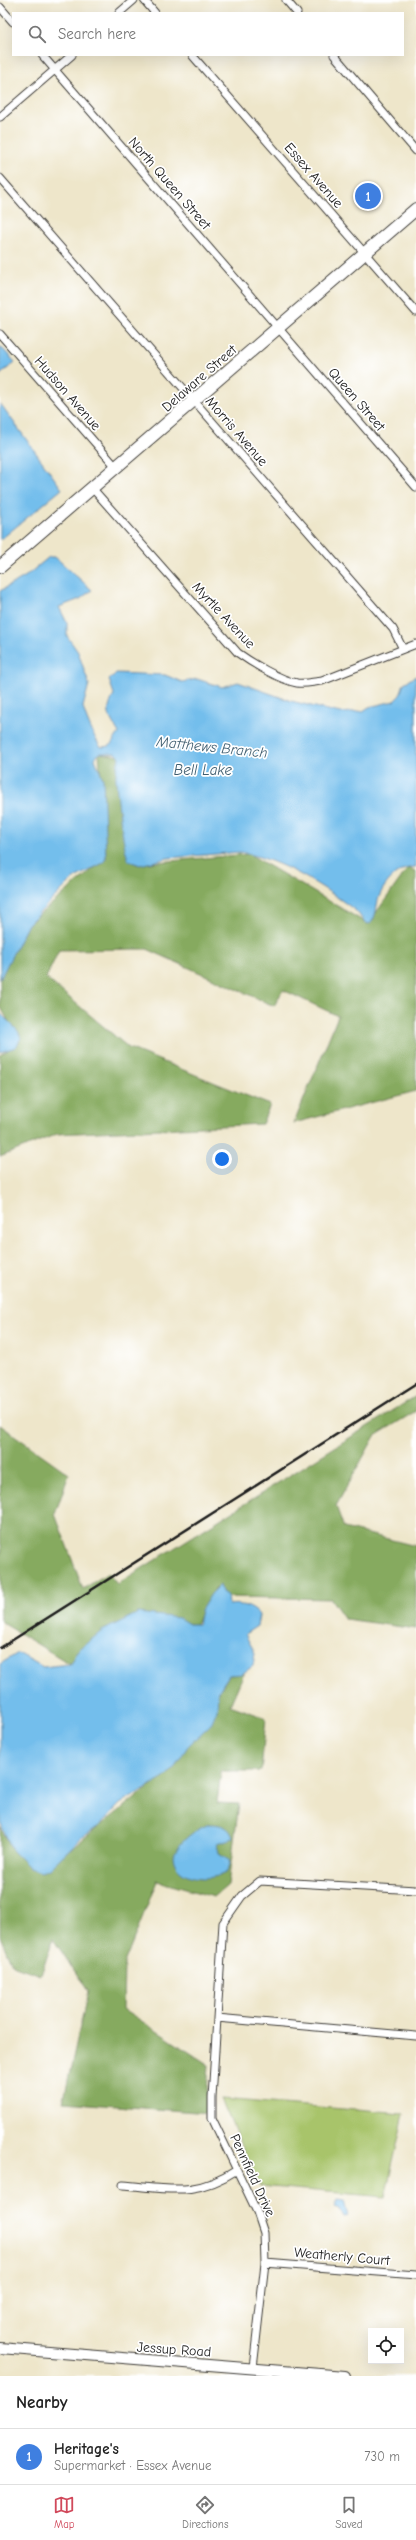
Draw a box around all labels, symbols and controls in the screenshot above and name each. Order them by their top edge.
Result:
search box [12,12,404,56]
icon: search [26,23,48,45]
text: Search here [58,25,136,43]
street label: North Queen Street [125,134,215,234]
street label: Essex Avenue [281,139,347,211]
pin: 1 [355,181,381,211]
street label: Delaware Street [158,341,241,415]
street label: Hudson Avenue [31,353,105,434]
street label: Queen Street [324,364,389,435]
street label: Morris Avenue [202,393,271,470]
street label: Myrtle Avenue [188,578,259,652]
water label: Matthews Branch [155,732,268,762]
water label: Bell Lake [174,761,233,779]
your location [212,1149,232,1169]
street label: Pennfield Drive [226,2131,279,2219]
street label: Weatherly Court [293,2244,392,2269]
map controls [368,2328,404,2364]
button: locate [368,2328,404,2364]
street label: Jessup Road [136,2338,212,2361]
text: Nearby [16,2393,67,2412]
text: Heritage's [54,2440,119,2458]
text: 1 [26,2449,32,2464]
text: 730 m [364,2449,400,2464]
text: Supermarket · Essex Avenue [54,2458,211,2473]
tab: Map [53,2494,75,2531]
tab: Directions [182,2494,229,2531]
tab: Saved [335,2494,363,2531]

